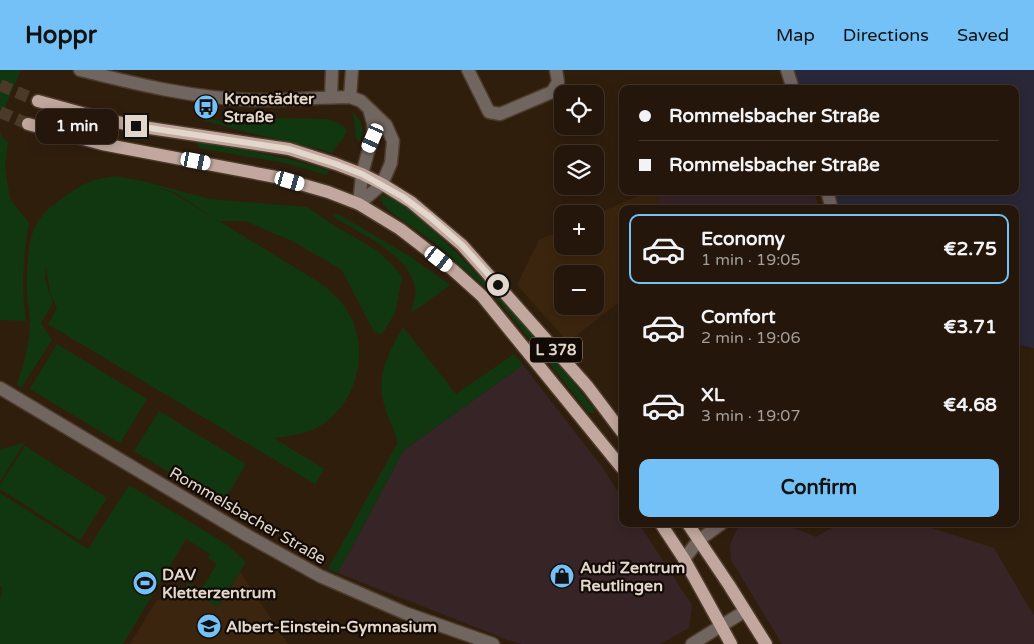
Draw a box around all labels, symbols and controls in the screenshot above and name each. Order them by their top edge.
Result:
text: Hoppr [25,21,97,50]
text: Map [776,24,815,46]
text: Directions [843,24,929,46]
text: Saved [957,24,1009,46]
map controls [554,85,604,315]
button: locate [554,85,604,135]
place label: Kronstädter Straße [224,89,315,127]
bus stop icon: Kronstädter Straße [193,94,219,120]
text: Rommelsbacher Straße [669,105,880,127]
callout: 1 min [36,108,118,144]
route end [125,115,147,137]
text: 1 min [56,116,98,136]
car [360,121,385,155]
button: layers [554,145,604,195]
car [179,151,212,171]
text: Rommelsbacher Straße [669,154,880,176]
car [273,170,306,192]
button: + [554,205,604,255]
icon: car [641,227,686,272]
text: Economy [701,228,785,250]
text: €2.75 [943,238,997,260]
car [422,244,455,274]
text: 1 min · 19:05 [701,250,800,270]
button: − [554,265,604,315]
route start [487,274,509,296]
icon: car [641,305,686,350]
text: Comfort [701,306,775,328]
text: €3.71 [943,316,997,338]
text: 2 min · 19:06 [701,328,800,348]
road number: L 378 [530,338,582,362]
icon: car [641,383,686,428]
text: XL [701,384,725,406]
text: €4.68 [943,394,997,416]
text: 3 min · 19:07 [701,406,800,426]
button: Confirm [639,459,999,517]
street label: Rommelsbacher Straße [166,463,329,569]
place label: Audi Zentrum Reutlingen [580,558,685,596]
shop icon: Audi Zentrum Reutlingen [549,563,575,589]
place label: DAV Kletterzentrum [162,565,276,603]
sports icon: DAV Kletterzentrum [132,570,158,596]
school or university icon: Albert-Einstein-Gymnasium [196,613,222,639]
place label: Albert-Einstein-Gymnasium [226,617,437,637]

